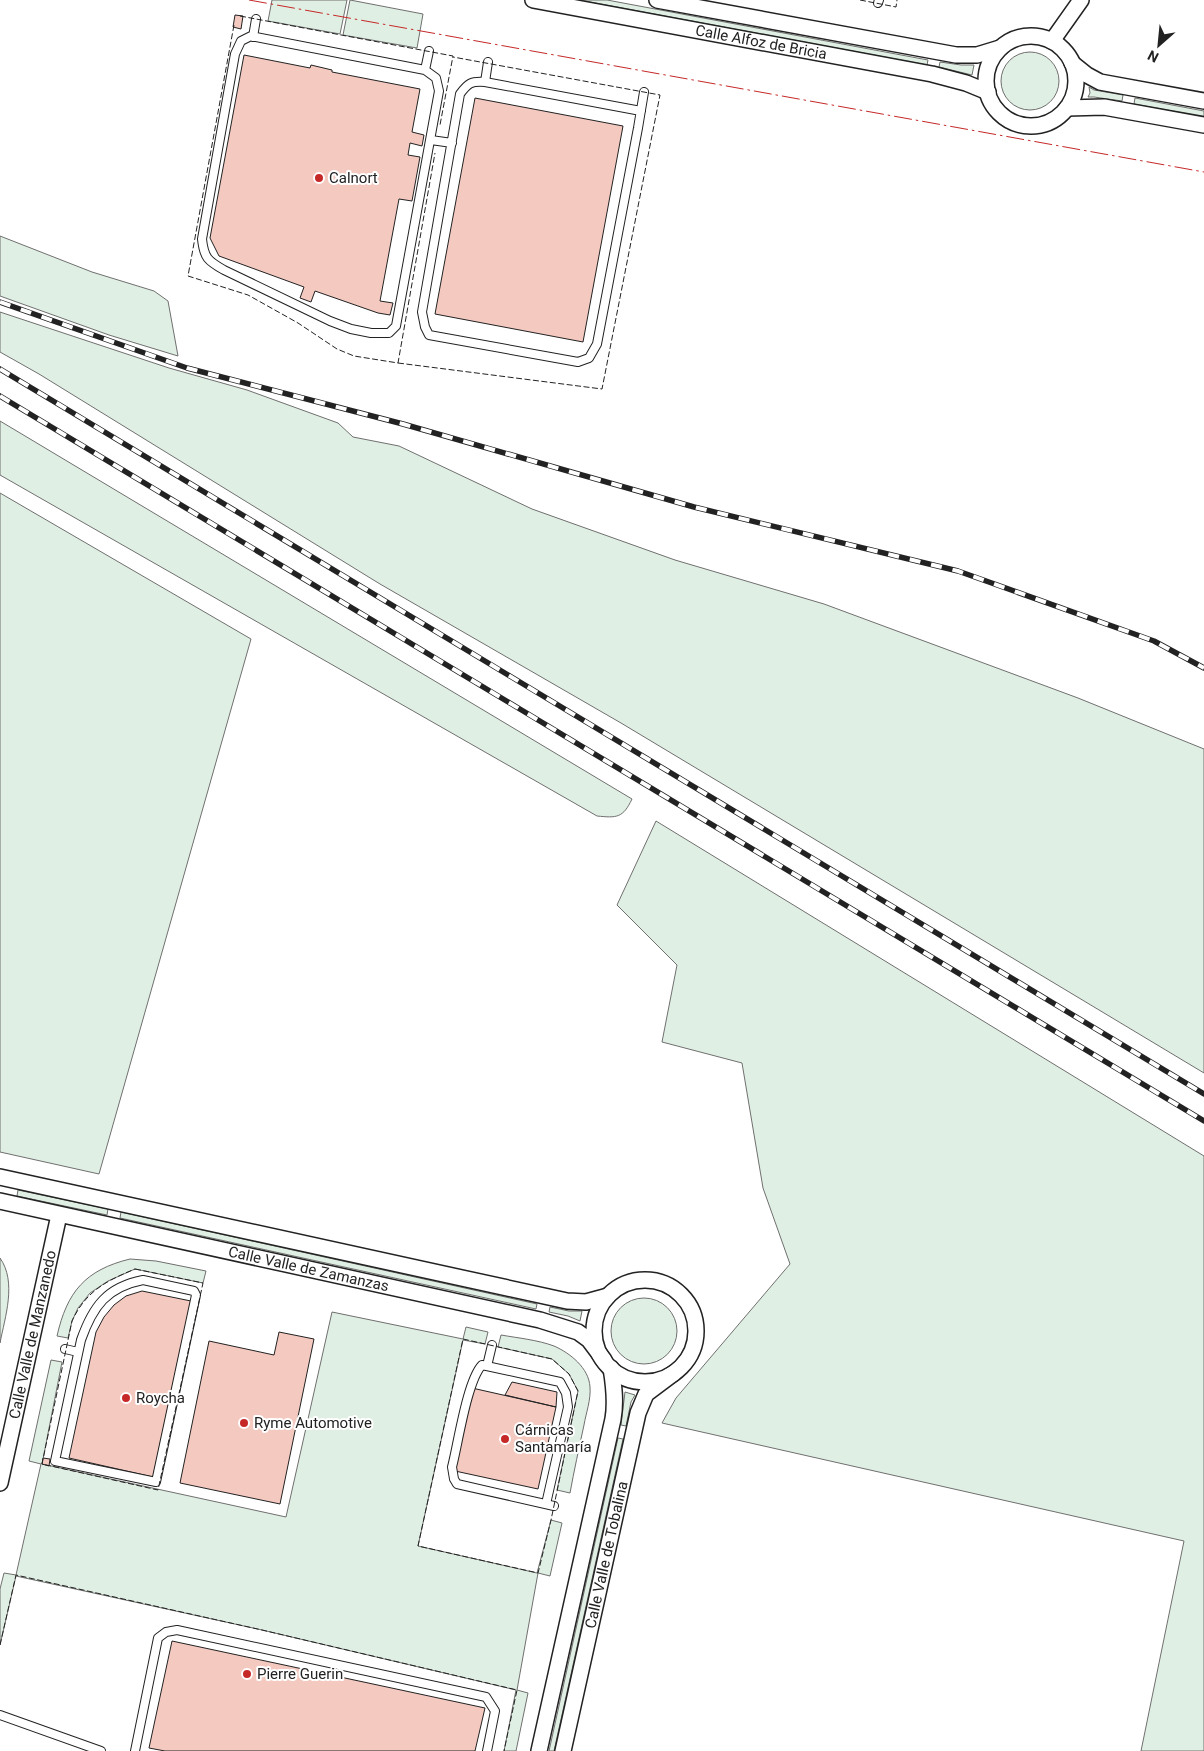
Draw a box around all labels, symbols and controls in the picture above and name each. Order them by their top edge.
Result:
north arrow [1134,20,1184,70]
street label: Calle Alfoz de Bricia [694,21,828,63]
text: N [1145,47,1161,66]
place label: Calnort [329,169,378,187]
marker: Calnort [313,172,325,184]
street label: Calle Valle de Zamanzas [227,1243,390,1295]
street label: Calle Valle de Manzanedo [5,1249,60,1420]
place label: Roycha [136,1389,185,1407]
marker: Roycha [120,1392,132,1404]
place label: Ryme Automotive [254,1414,372,1432]
marker: Ryme Automotive [238,1417,250,1429]
place label: Cárnicas Santamaría [515,1421,592,1456]
marker: Cárnicas Santamaría [499,1433,511,1445]
street label: Calle Valle de Tobalina [581,1479,632,1630]
place label: Pierre Guerin [257,1665,343,1683]
marker: Pierre Guerin [241,1668,253,1680]

